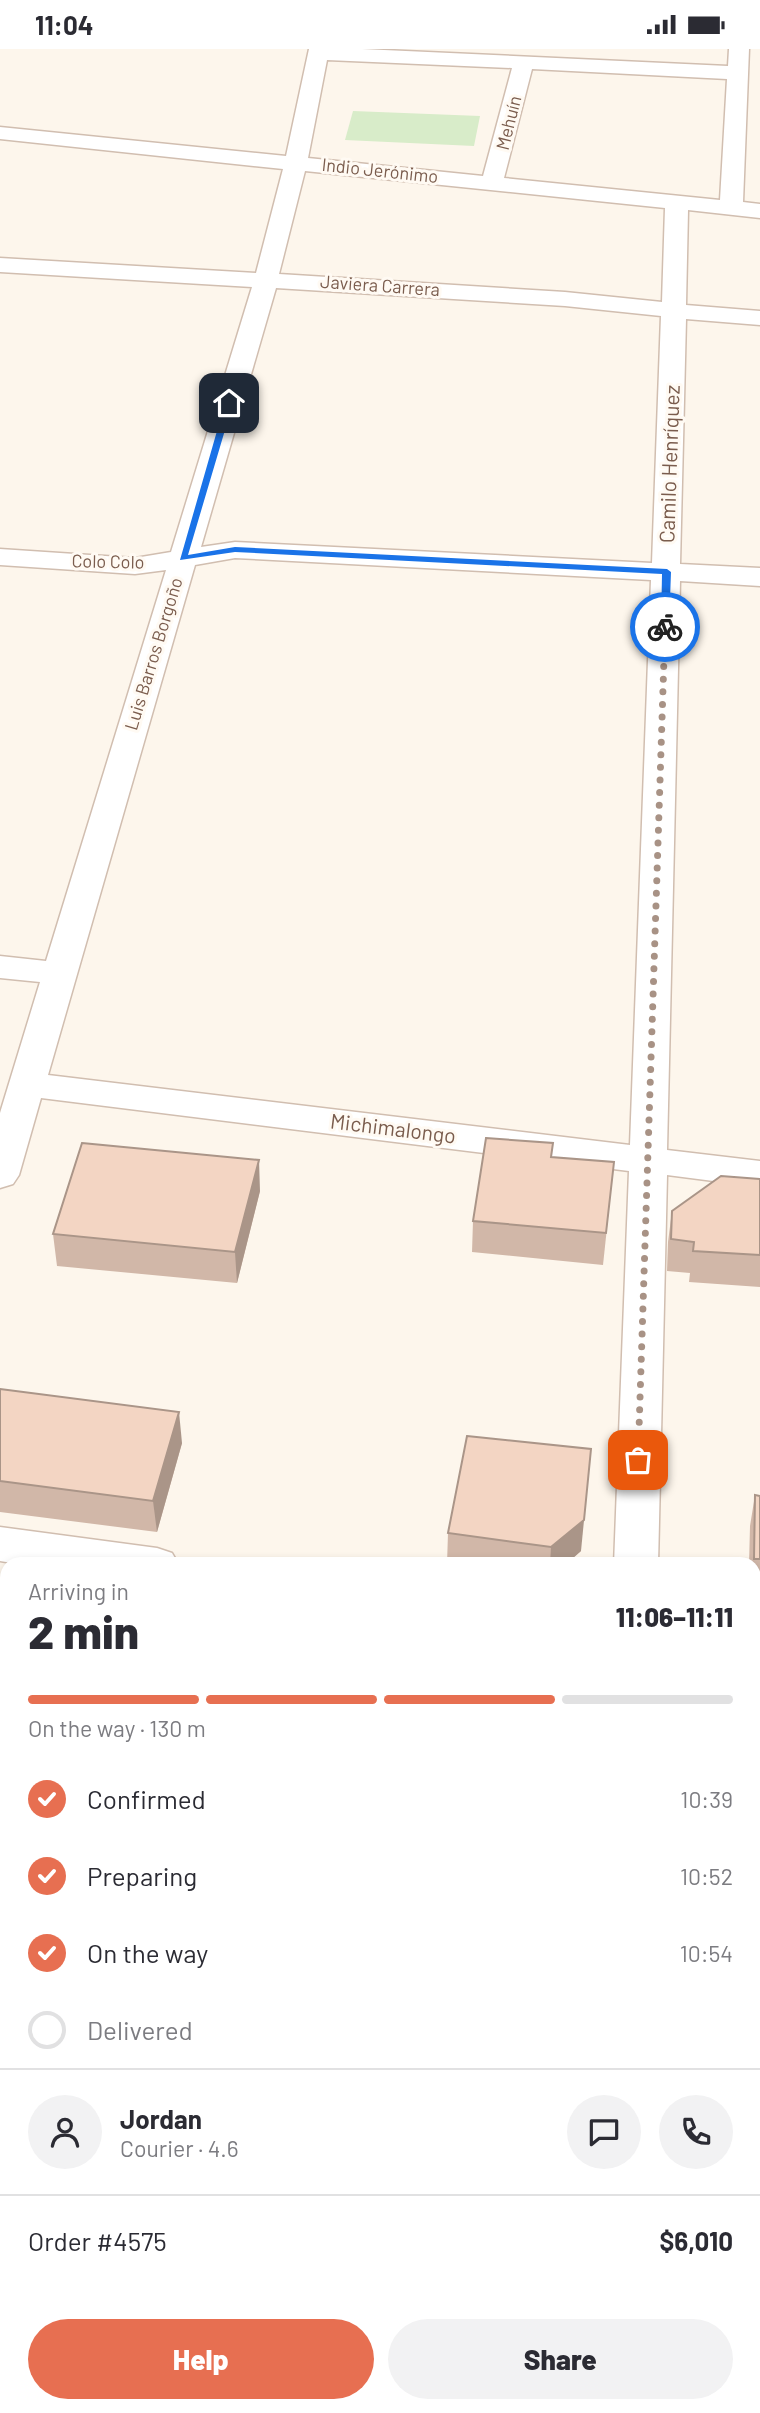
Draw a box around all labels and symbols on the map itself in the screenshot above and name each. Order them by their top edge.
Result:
street label: Mehuín [491,93,525,152]
street label: Indio Jerónimo [321,153,439,187]
street label: Javiera Carrera [320,270,441,300]
pin [199,373,259,433]
street label: Camilo Henríquez [653,384,684,543]
street label: Colo Colo [71,549,145,573]
street label: Luis Barros Borgoño [119,575,187,733]
courier [630,592,700,662]
street label: Michimalongo [329,1107,457,1148]
pin [608,1430,668,1490]

